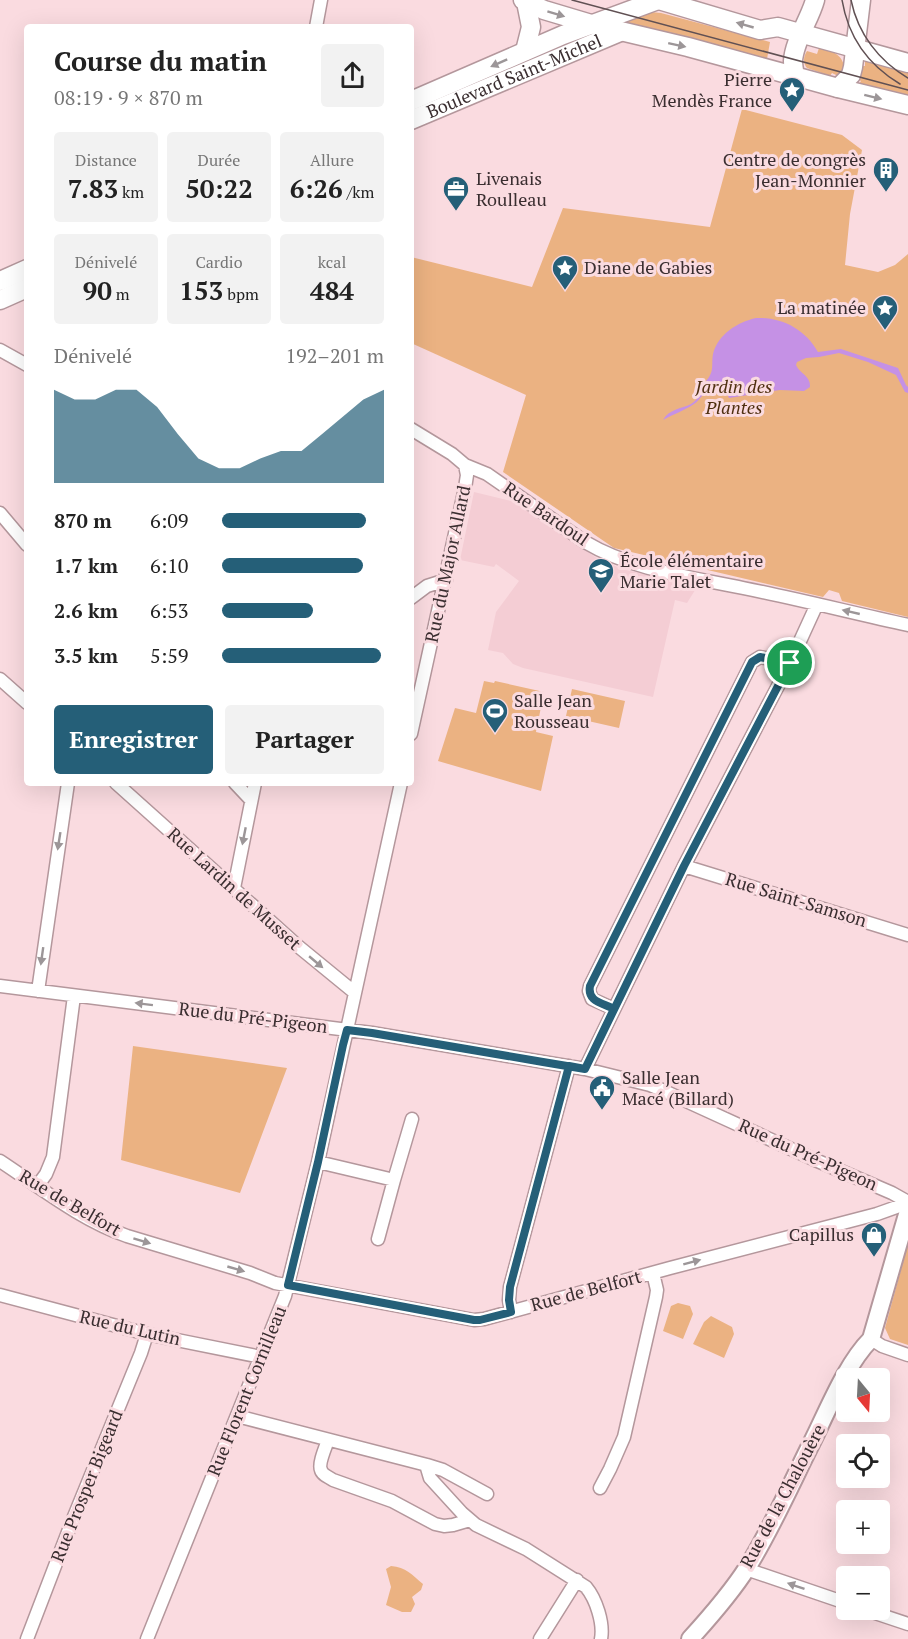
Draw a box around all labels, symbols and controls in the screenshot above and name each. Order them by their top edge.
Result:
one-way arrow [547,10,565,19]
one-way arrow [736,20,754,29]
street label: Boulevard Saint-Michel [423,28,605,123]
one-way arrow [667,40,686,50]
text: Course du matin [54,43,267,79]
button: share [321,44,384,107]
one-way arrow [489,58,507,68]
place label: Pierre Mendès France [652,67,772,112]
place icon: Pierre Mendès France [777,75,807,113]
text: 08:19 · 9 × 870 m [54,84,203,111]
one-way arrow [864,92,882,102]
place label: Centre de congrès Jean-Monnier [723,147,866,192]
text: Distance [75,149,137,171]
text: Durée [198,149,240,171]
text: Allure [310,149,354,171]
building icon: Centre de congrès Jean-Monnier [871,155,901,193]
place label: Livenais Roulleau [476,166,547,211]
text: 7.83 [68,171,118,205]
text: 50:22 [185,171,253,205]
text: 6:26 [290,171,343,205]
office icon: Livenais Roulleau [441,174,471,212]
text: km [118,181,144,203]
text: /km [343,181,374,203]
text: Dénivelé [75,251,137,273]
text: Cardio [195,251,243,273]
text: kcal [318,251,346,273]
place icon: Diane de Gabies [550,253,580,291]
place label: Diane de Gabies [584,255,712,279]
text: 90 [82,273,112,307]
text: 153 [179,273,223,307]
text: 484 [310,273,354,307]
text: m [112,283,130,305]
text: bpm [223,283,259,305]
place icon: La matinée [870,293,900,331]
place label: La matinée [777,295,866,319]
text: Dénivelé [54,342,132,369]
text: 192–201 m [285,342,384,369]
park label: Jardin des Plantes [695,374,772,419]
street label: Rue Bardoul [499,476,594,551]
street label: Rue du Major Allard [419,483,475,644]
text: 870 m [54,507,112,534]
text: 6:09 [150,507,189,534]
place label: École élémentaire Marie Talet [620,548,763,593]
text: 1.7 km [54,552,118,579]
text: 6:10 [150,552,189,579]
school or university icon: École élémentaire Marie Talet [586,556,616,594]
text: 2.6 km [54,597,118,624]
text: 6:53 [150,597,189,624]
one-way arrow [842,607,860,617]
pin [764,637,815,688]
text: 3.5 km [54,642,118,669]
text: 5:59 [150,642,189,669]
icon: arrive [773,646,806,679]
place label: Salle Jean Rousseau [514,688,592,733]
sports icon: Salle Jean Rousseau [480,696,510,734]
button: Enregistrer [54,705,213,774]
button: Partager [225,705,384,774]
street label: Rue Lardin de Musset [163,822,307,955]
one-way arrow [239,826,248,845]
one-way arrow [55,831,64,850]
street label: Rue Saint-Samson [723,866,870,932]
one-way arrow [37,947,46,966]
one-way arrow [308,955,323,968]
street label: Rue du Pré-Pigeon [177,996,329,1038]
one-way arrow [134,999,153,1009]
place label: Salle Jean Macé (Billard) [622,1065,734,1110]
public building icon: Salle Jean Macé (Billard) [587,1073,617,1111]
street label: Rue du Pré-Pigeon [735,1113,882,1196]
street label: Rue de Belfort [15,1163,126,1241]
shop icon: Capillus [859,1220,889,1258]
place label: Capillus [789,1222,854,1246]
one-way arrow [133,1237,151,1246]
one-way arrow [683,1257,702,1267]
street label: Rue de Belfort [528,1264,644,1316]
one-way arrow [227,1265,245,1274]
street label: Rue Florent Cornilleau [201,1302,291,1479]
street label: Rue du Lutin [77,1304,183,1350]
north arrow [836,1368,890,1422]
map controls [836,1368,890,1620]
street label: Rue Prosper Bigeard [45,1406,128,1565]
street label: Rue de la Chalouère [734,1419,830,1572]
button: locate [836,1434,890,1488]
button: + [836,1500,890,1554]
button: − [836,1566,890,1620]
one-way arrow [787,1580,805,1590]

